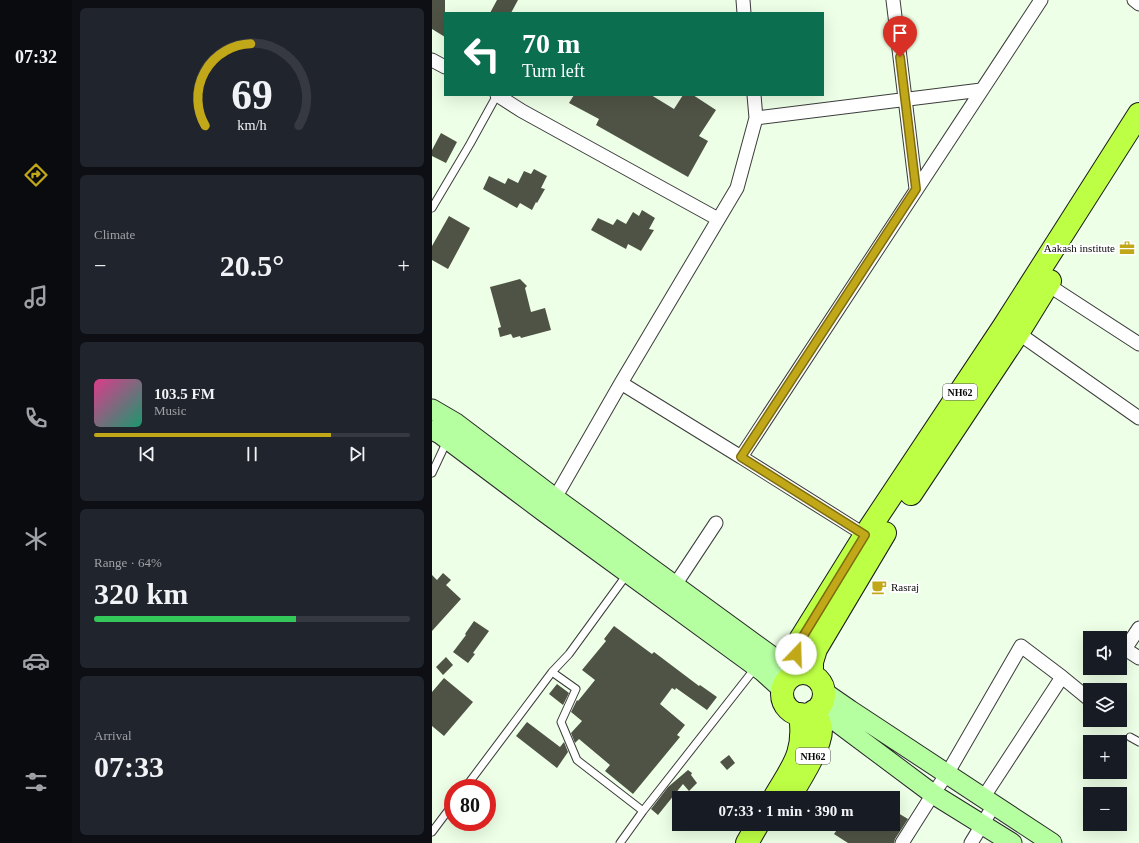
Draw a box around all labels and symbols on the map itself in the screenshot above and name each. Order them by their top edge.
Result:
pin [883,16,917,57]
office icon: Aakash institute [1118,239,1136,257]
place label: Aakash institute [1044,242,1115,254]
road number: NH62 [943,384,977,400]
cafe icon: Rasraj [870,578,888,596]
place label: Rasraj [891,581,919,593]
position arrow [775,633,817,675]
road number: NH62 [796,748,830,764]
speed limit sign: 80 [444,779,496,831]

